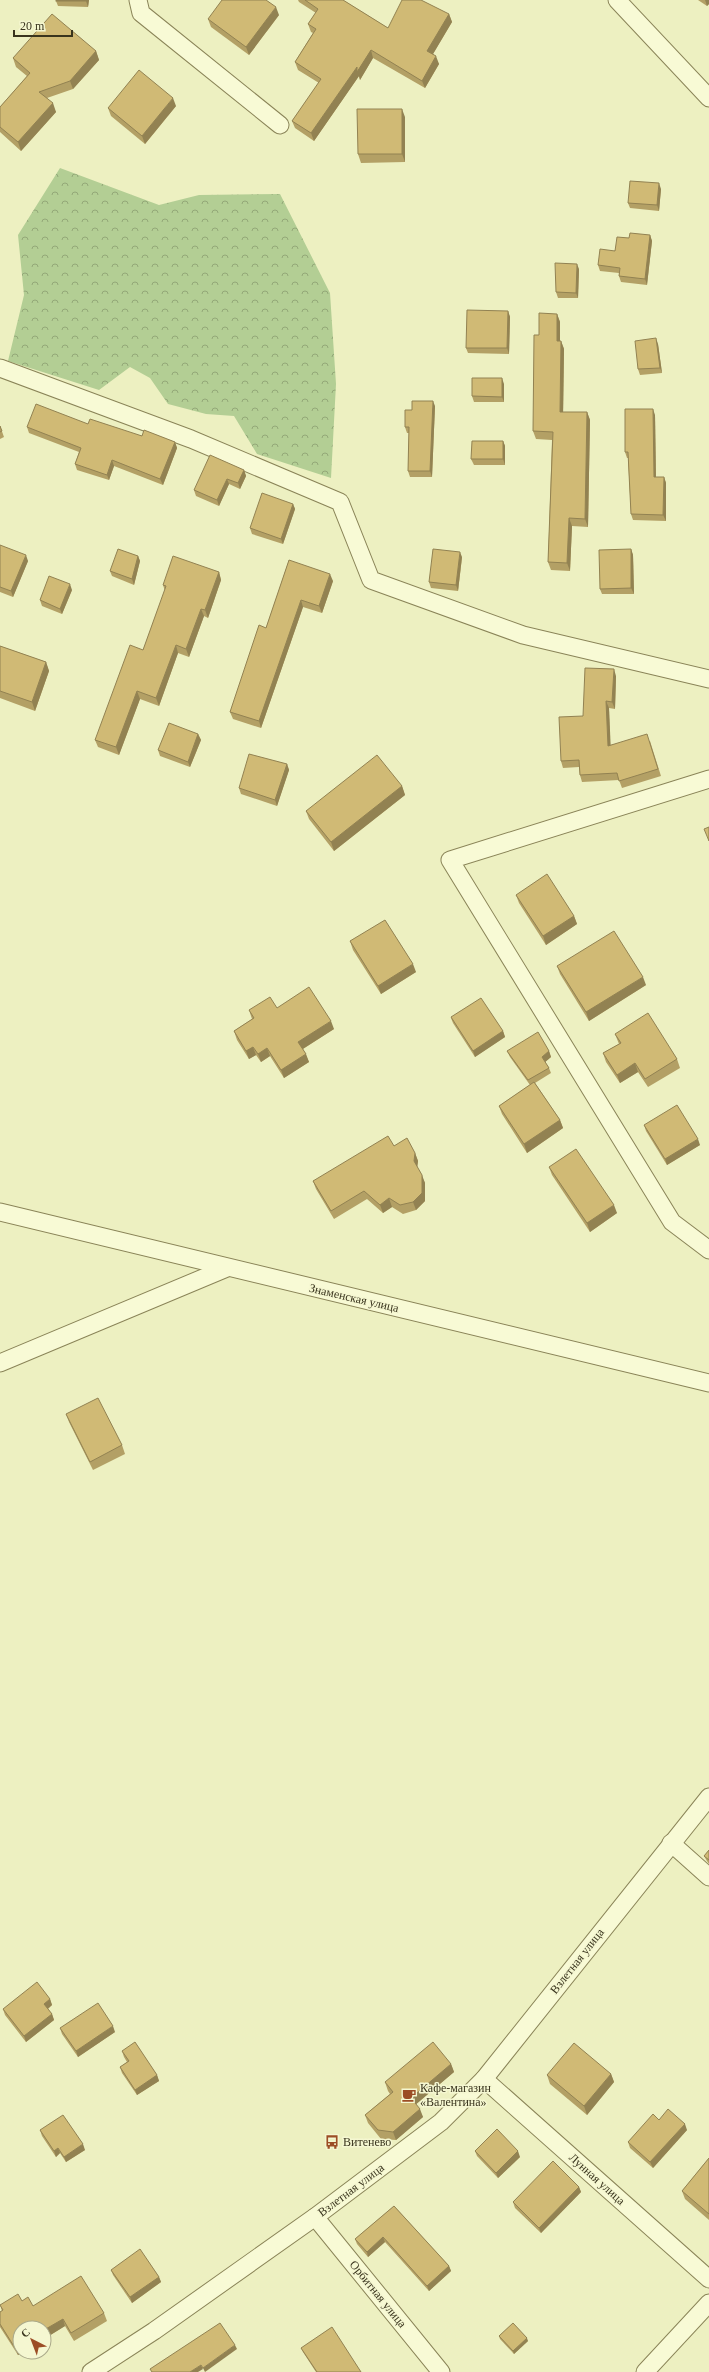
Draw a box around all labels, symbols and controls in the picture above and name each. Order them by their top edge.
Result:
scale bar [14,12,72,38]
text: 20 m [20,19,45,33]
street label: Знаменская улица [308,1281,401,1315]
street label: Взлетная улица [547,1925,607,1997]
place label: Кафе-магазин «Валентина» [420,2081,492,2109]
cafe icon: Кафе-магазин «Валентина» [401,2087,417,2103]
bus stop icon: Витенево [324,2134,340,2150]
place label: Витенево [343,2135,391,2149]
street label: Лунная улица [566,2150,628,2208]
street label: Взлетная улица [315,2160,387,2219]
street label: Орбитная улица [347,2258,410,2331]
north arrow [12,2320,52,2360]
text: С [18,2325,32,2340]

